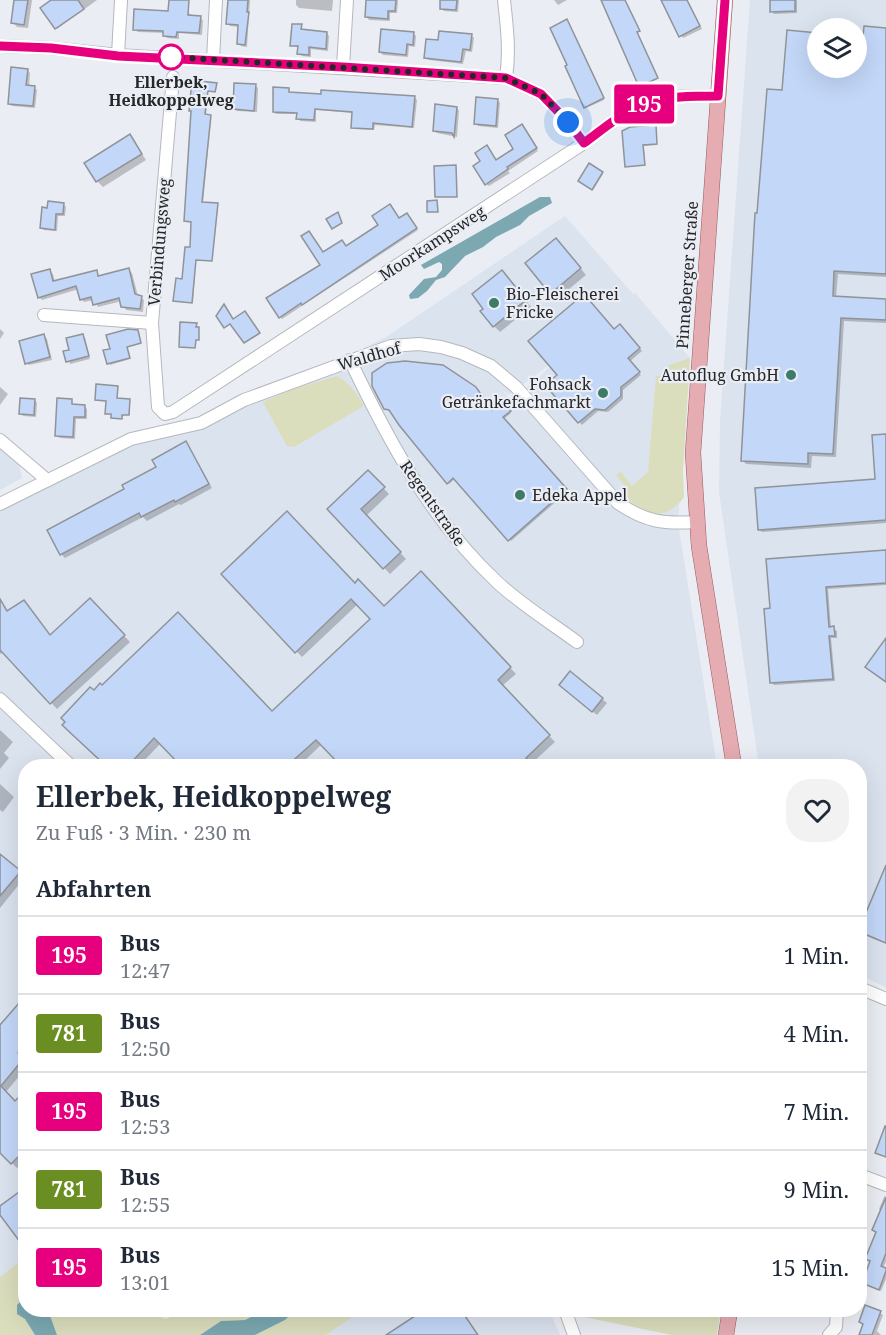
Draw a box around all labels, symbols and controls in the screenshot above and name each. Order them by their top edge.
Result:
map controls [807,18,867,78]
button: layers [807,18,867,78]
marker: Ellerbek, Heidkoppelweg [158,44,184,70]
place label: Ellerbek, Heidkoppelweg [108,71,234,111]
line badge: 195 [610,84,678,124]
text: 195 [626,90,662,118]
your location [553,107,583,137]
street label: Verbindungsweg [142,177,176,307]
street label: Moorkampsweg [375,200,490,286]
street label: Pinneberger Straße [671,200,703,350]
place label: Bio-Fleischerei Fricke [506,283,619,323]
marker: Bio-Fleischerei Fricke [487,296,501,310]
street label: Waldhof [335,336,405,375]
place label: Autoflug GmbH [660,364,779,386]
marker: Autoflug GmbH [784,368,798,382]
place label: Fohsack Getränkefachmarkt [442,373,592,413]
marker: Fohsack Getränkefachmarkt [596,386,610,400]
street label: Regentstraße [395,456,471,550]
place label: Edeka Appel [532,484,627,506]
marker: Edeka Appel [513,488,527,502]
text: Ellerbek, Heidkoppelweg [36,777,391,815]
button: heart [786,779,849,842]
text: Zu Fuß · 3 Min. · 230 m [36,819,251,846]
text: Abfahrten [36,873,151,903]
text: Bus [120,927,160,957]
text: 1 Min. [784,940,849,970]
text: 195 [51,941,87,969]
text: 12:47 [120,957,170,984]
text: Bus [120,1005,160,1035]
text: 4 Min. [784,1018,849,1048]
text: 781 [51,1019,87,1047]
text: 12:50 [120,1035,170,1062]
text: Bus [120,1083,160,1113]
text: 7 Min. [784,1096,849,1126]
text: 195 [51,1097,87,1125]
text: 12:53 [120,1113,170,1140]
text: Bus [120,1161,160,1191]
text: 9 Min. [784,1174,849,1204]
text: 781 [51,1175,87,1203]
text: 12:55 [120,1191,170,1218]
text: Bus [120,1239,160,1269]
text: 15 Min. [771,1252,849,1282]
text: 195 [51,1253,87,1281]
text: 13:01 [120,1269,170,1296]

